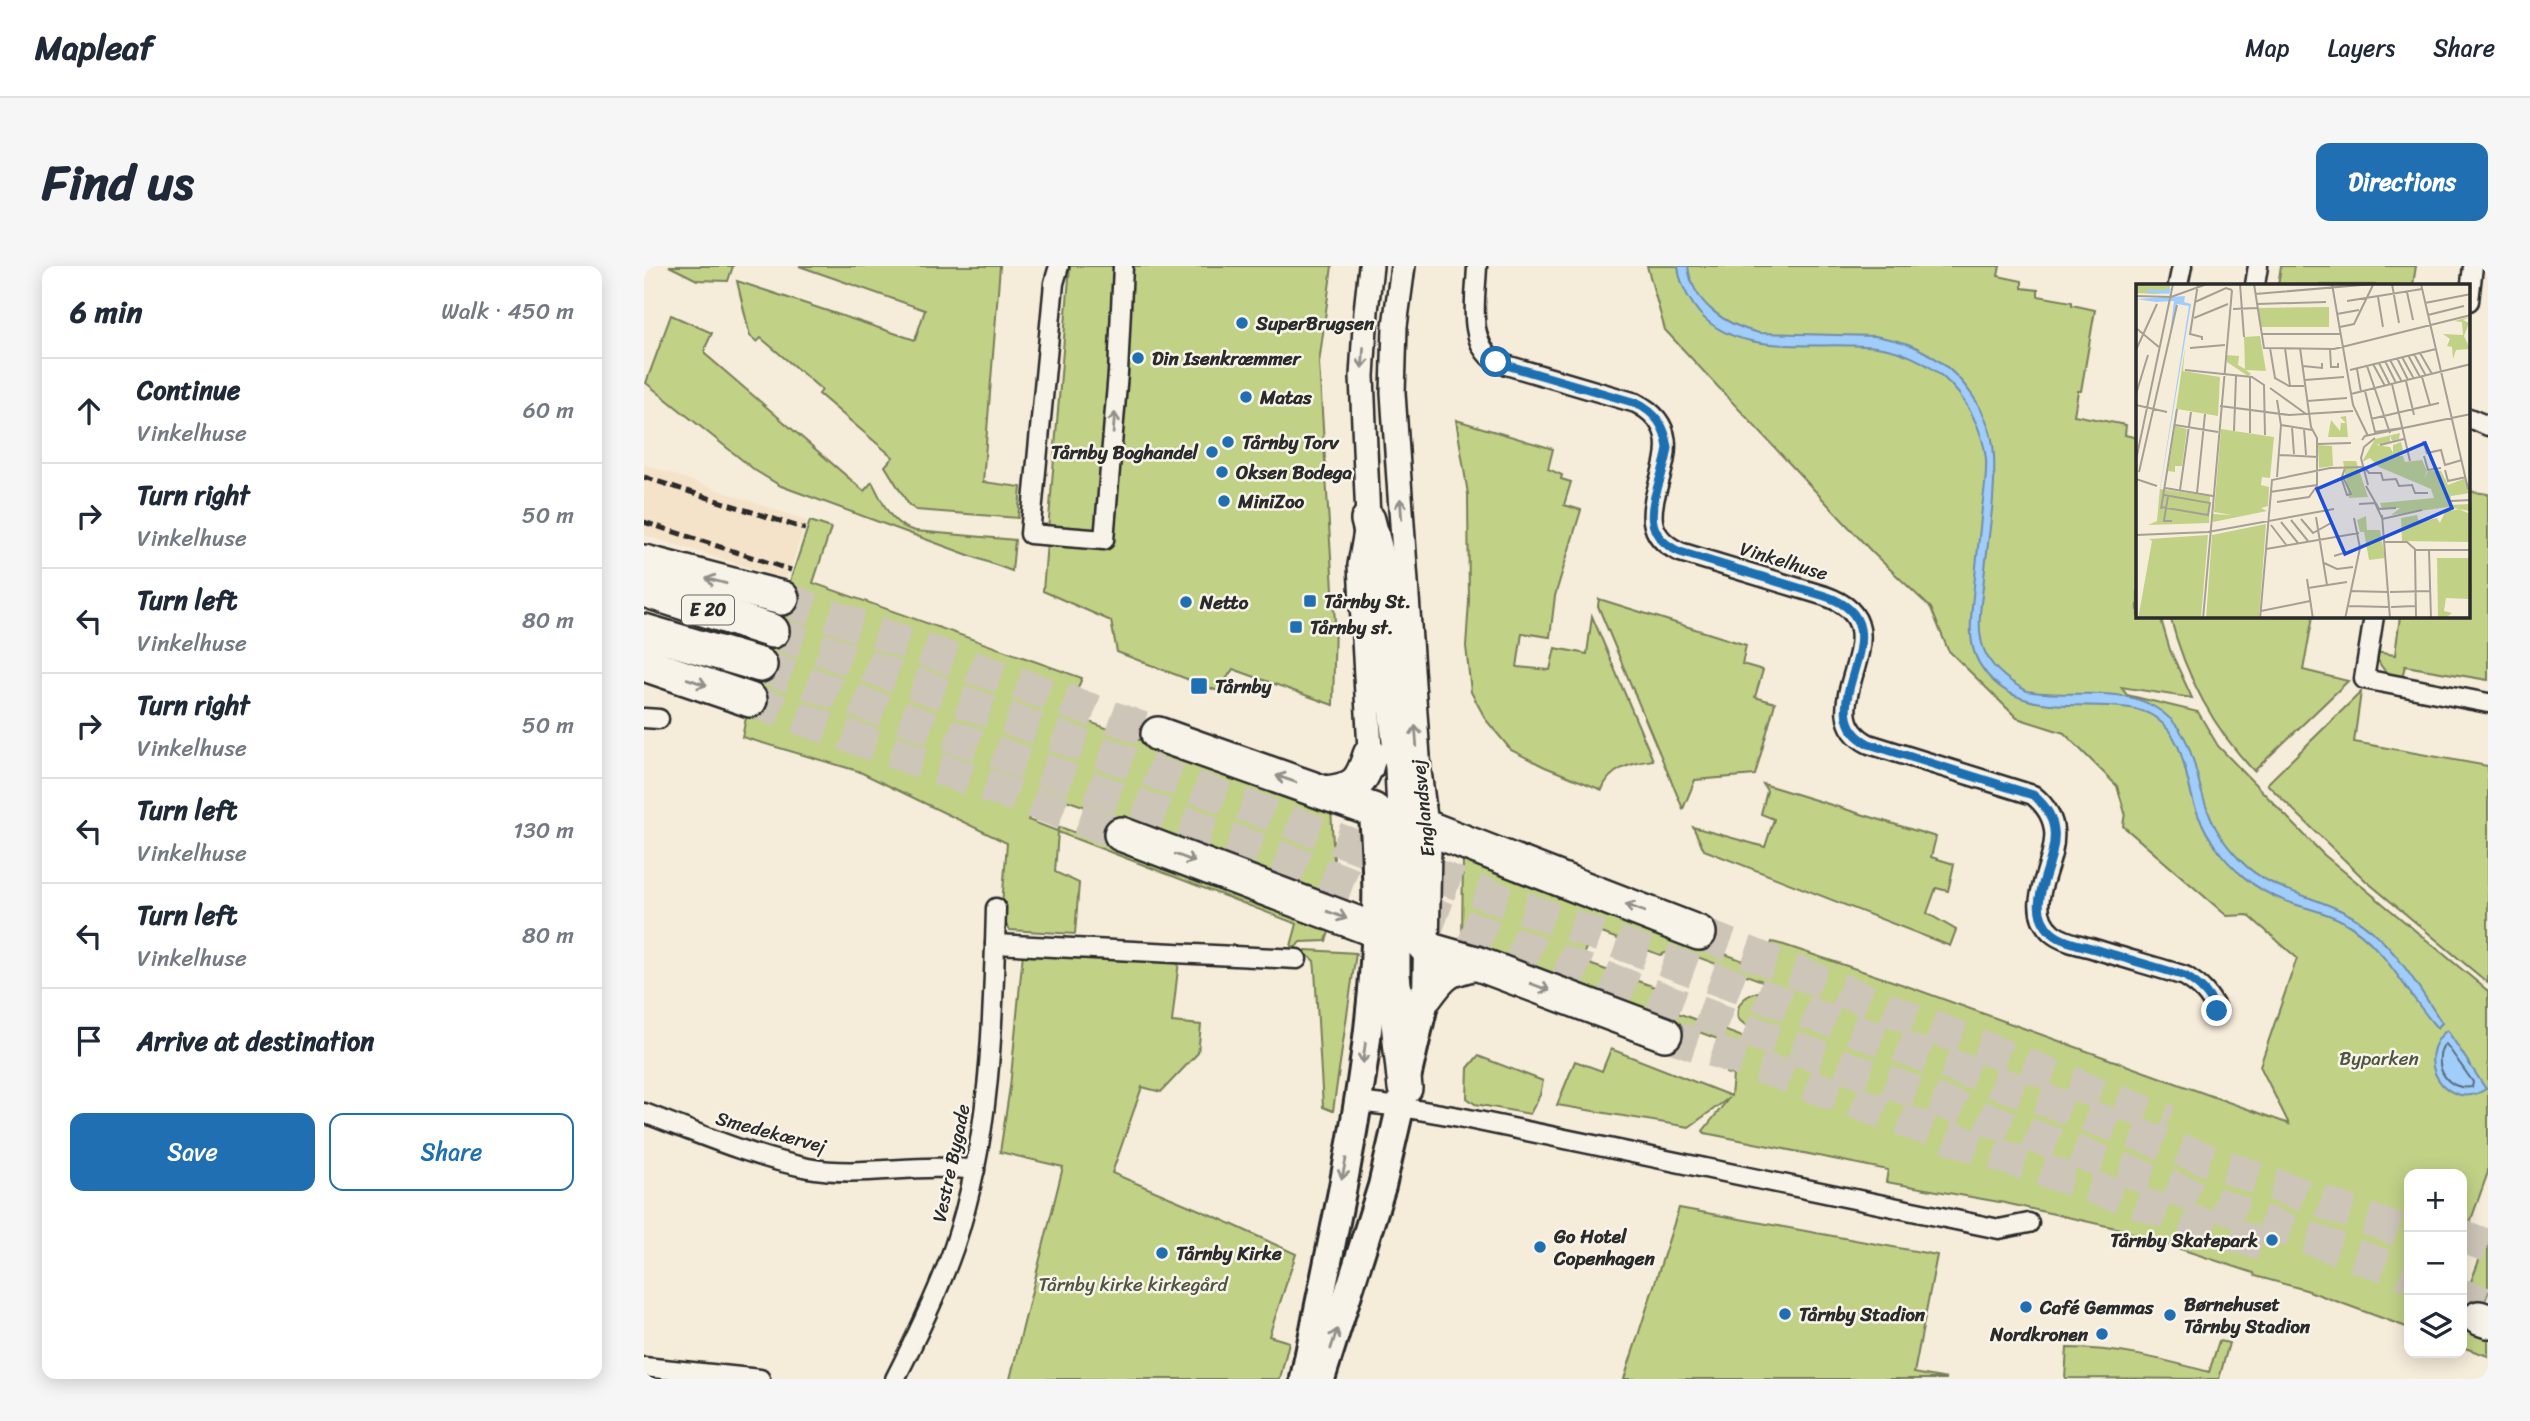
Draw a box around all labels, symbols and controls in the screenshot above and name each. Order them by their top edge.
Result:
text: Mapleaf [35,19,153,77]
text: Map [2245,27,2290,69]
text: Layers [2328,27,2395,69]
text: Share [2433,27,2495,69]
text: Find us [42,139,194,226]
button: Directions [2316,143,2488,221]
inset map [2136,284,2470,618]
text: 6 min [70,285,142,339]
text: Walk · 450 m [441,291,574,332]
place label: SuperBrugsen [1255,307,1375,340]
marker: SuperBrugsen [1234,315,1250,331]
place label: Din Isenkræmmer [1152,342,1303,375]
route start [1480,346,1511,377]
one-way arrow [1356,347,1369,370]
marker: Din Isenkræmmer [1130,350,1146,366]
text: Continue [137,367,240,413]
place label: Matas [1259,381,1313,414]
marker: Matas [1238,389,1254,405]
text: 60 m [523,390,574,431]
icon: ahead [70,392,108,430]
one-way arrow [1108,412,1121,435]
text: Vinkelhuse [137,413,247,454]
place label: Tårnby Torv [1242,426,1340,459]
marker: Tårnby Torv [1220,434,1236,450]
place label: Tårnby Boghandel [1051,436,1199,469]
marker: Tårnby Boghandel [1204,444,1220,460]
place label: Oksen Bodega [1236,456,1353,489]
marker: Oksen Bodega [1214,464,1230,480]
text: Turn right [137,472,250,518]
place label: MiniZoo [1237,485,1305,518]
marker: MiniZoo [1216,493,1232,509]
text: 50 m [522,495,574,536]
icon: right [70,497,108,535]
one-way arrow [1394,498,1407,521]
text: Vinkelhuse [137,518,247,559]
street label: Vinkelhuse [1736,532,1832,590]
one-way arrow [705,574,728,587]
text: Turn left [137,577,237,623]
place label: Tårnby St. [1324,585,1411,618]
place label: Netto [1199,586,1249,619]
marker: Tårnby St. [1302,593,1318,609]
marker: Netto [1178,594,1194,610]
road number: E 20 [682,596,734,624]
text: 80 m [522,600,574,641]
icon: left [70,602,108,640]
place label: Tårnby st. [1310,611,1394,644]
marker: Tårnby st. [1288,619,1304,635]
text: Vinkelhuse [137,623,247,664]
place label: Tårnby [1215,670,1273,703]
one-way arrow [686,676,708,689]
marker: Tårnby [1189,676,1209,696]
text: Turn right [137,682,250,728]
text: 50 m [522,705,574,746]
icon: right [70,707,108,745]
one-way arrow [1409,725,1422,748]
text: Vinkelhuse [137,728,247,769]
street label: Englandsvej [1401,757,1445,859]
one-way arrow [1275,772,1297,784]
text: Turn left [137,787,237,833]
text: 130 m [513,810,574,851]
icon: left [70,812,108,850]
text: Vinkelhuse [137,833,247,874]
one-way arrow [1173,853,1195,865]
text: Turn left [137,892,237,938]
one-way arrow [1624,900,1646,913]
one-way arrow [1325,910,1347,923]
text: 80 m [522,915,574,956]
icon: left [70,917,108,955]
text: Vinkelhuse [137,938,247,979]
one-way arrow [1528,982,1550,994]
route end [2201,995,2232,1026]
text: Arrive at destination [137,1018,374,1064]
icon: arrive [70,1022,108,1060]
one-way arrow [1357,1041,1370,1064]
park label: Byparken [2339,1042,2419,1075]
street label: Smedekærvej [712,1101,831,1163]
street label: Vestre Bygade [922,1101,980,1225]
button: Save [70,1113,315,1191]
button: Share [329,1113,574,1191]
one-way arrow [1337,1157,1351,1180]
map controls [2404,1169,2467,1358]
button: + [2404,1169,2467,1232]
place label: Go Hotel Copenhagen [1553,1220,1655,1275]
place label: Tårnby Skatepark [2110,1224,2258,1257]
marker: Tårnby Skatepark [2264,1232,2280,1248]
button: − [2404,1232,2467,1295]
place label: Tårnby Kirke [1176,1237,1282,1270]
marker: Go Hotel Copenhagen [1532,1239,1548,1255]
marker: Tårnby Kirke [1154,1245,1170,1261]
park label: Tårnby kirke kirkegård [1038,1268,1230,1301]
place label: Børnehuset Tårnby Stadion [2184,1288,2311,1343]
place label: Café Gemmas [2039,1291,2155,1324]
button: layers [2404,1295,2467,1358]
place label: Tårnby Stadion [1799,1298,1926,1331]
marker: Café Gemmas [2018,1299,2034,1315]
marker: Tårnby Stadion [1777,1306,1793,1322]
marker: Børnehuset Tårnby Stadion [2162,1307,2178,1323]
place label: Nordkronen [1989,1318,2089,1351]
marker: Nordkronen [2094,1326,2110,1342]
one-way arrow [1328,1329,1341,1351]

